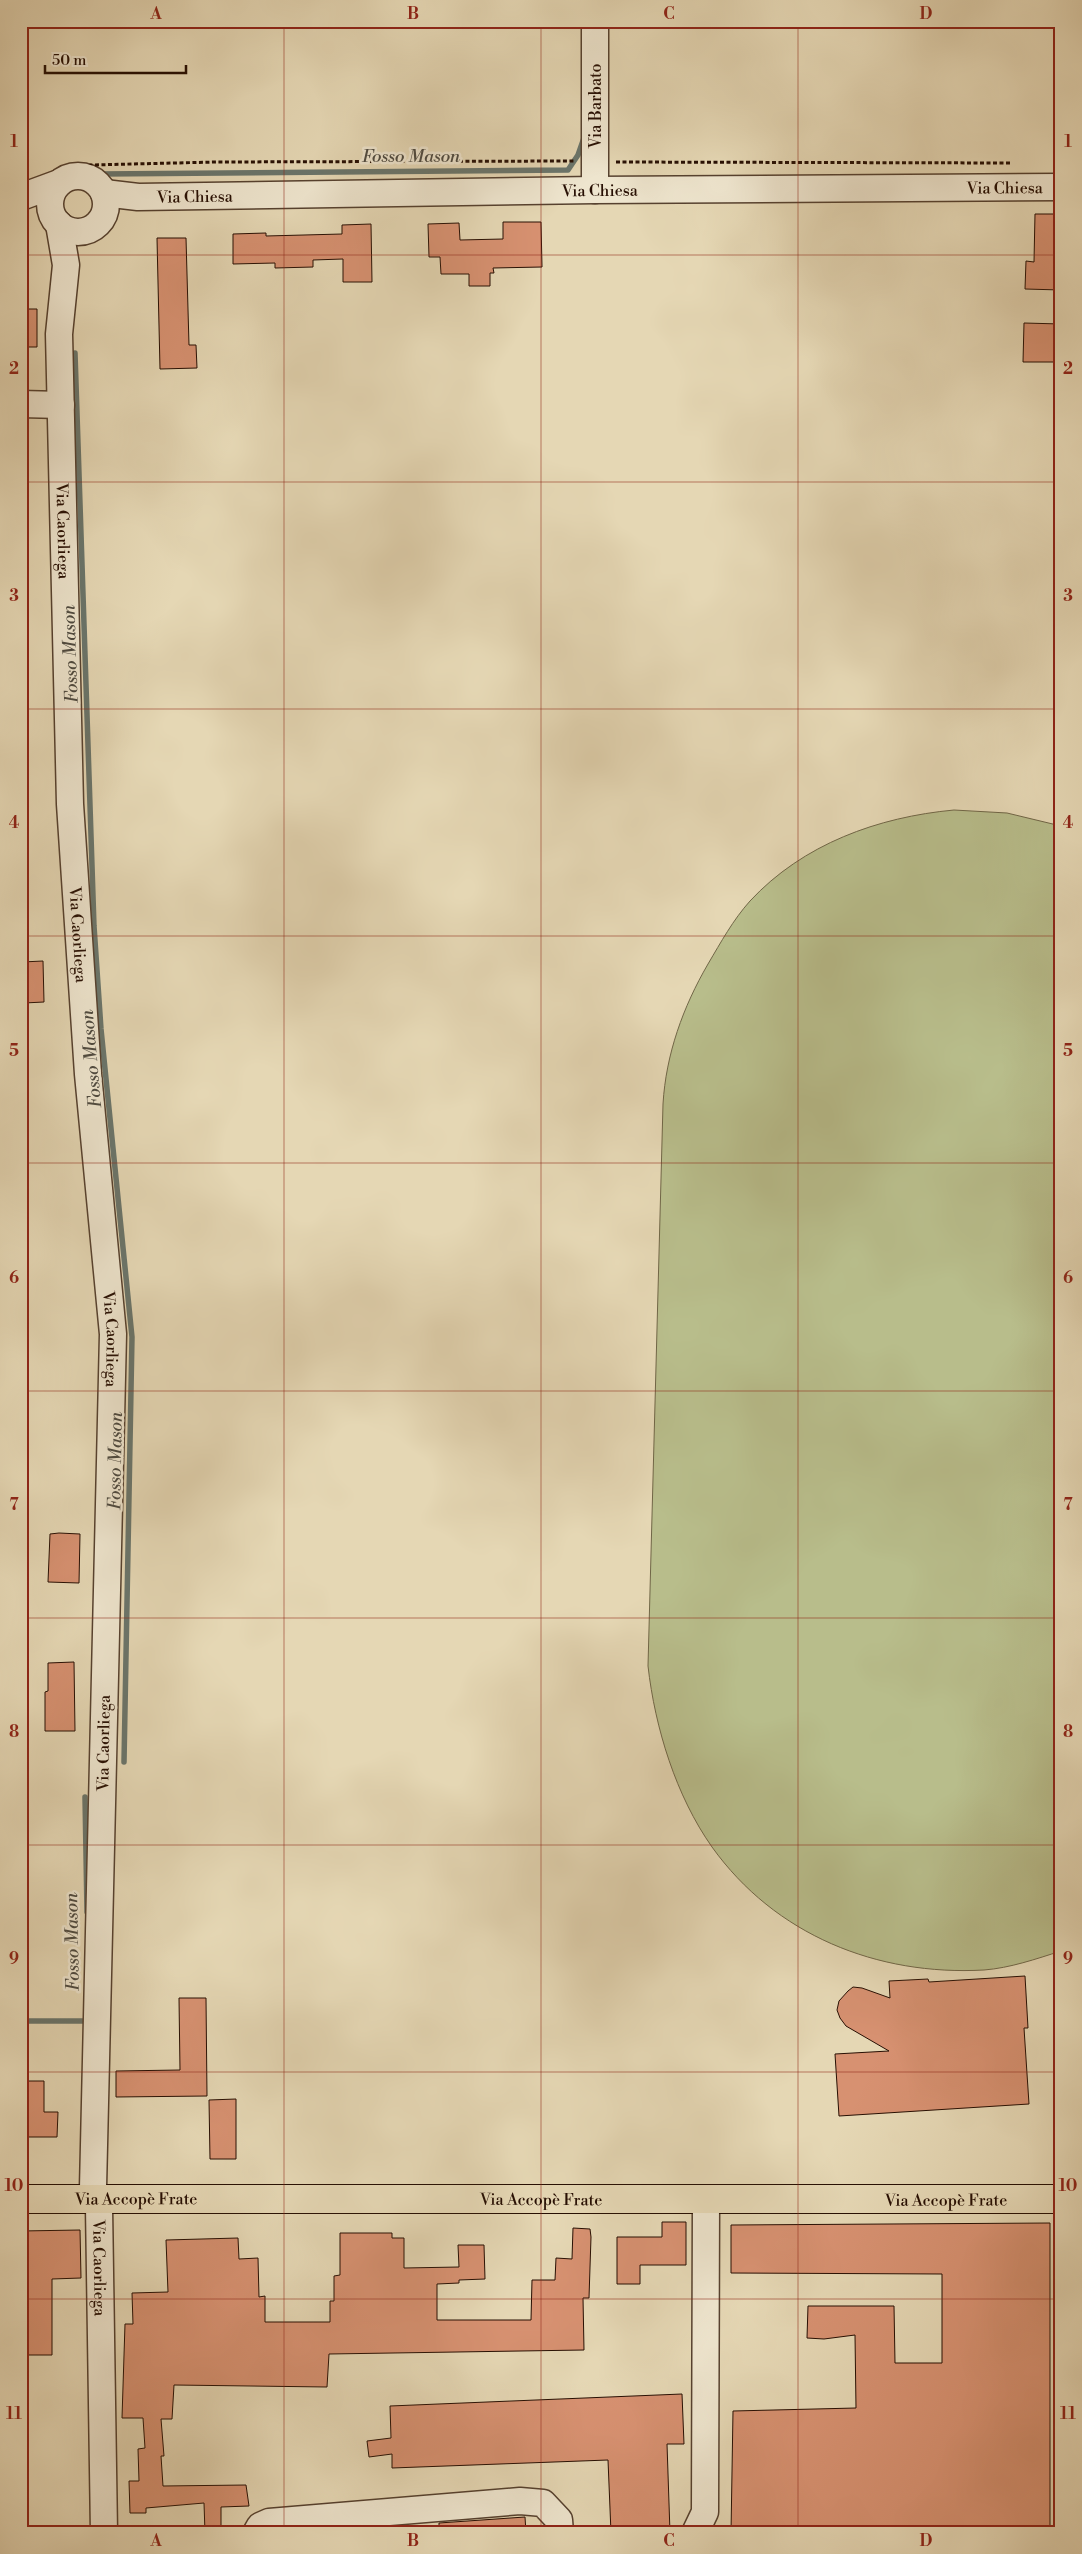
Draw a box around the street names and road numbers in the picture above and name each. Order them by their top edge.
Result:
street label: Via Barbato [586,63,606,150]
street label: Via Chiesa [966,178,1044,199]
street label: Via Chiesa [560,181,639,202]
street label: Via Chiesa [155,187,234,208]
street label: Via Caorliega [51,482,74,580]
street label: Via Caorliega [64,885,91,984]
street label: Via Caorliega [98,1289,122,1388]
street label: Via Caorliega [93,1694,115,1792]
street label: Via Accopè Frate [74,2189,197,2210]
street label: Via Accopè Frate [479,2190,602,2210]
street label: Via Accopè Frate [884,2190,1007,2211]
street label: Via Caorliega [88,2219,110,2317]

